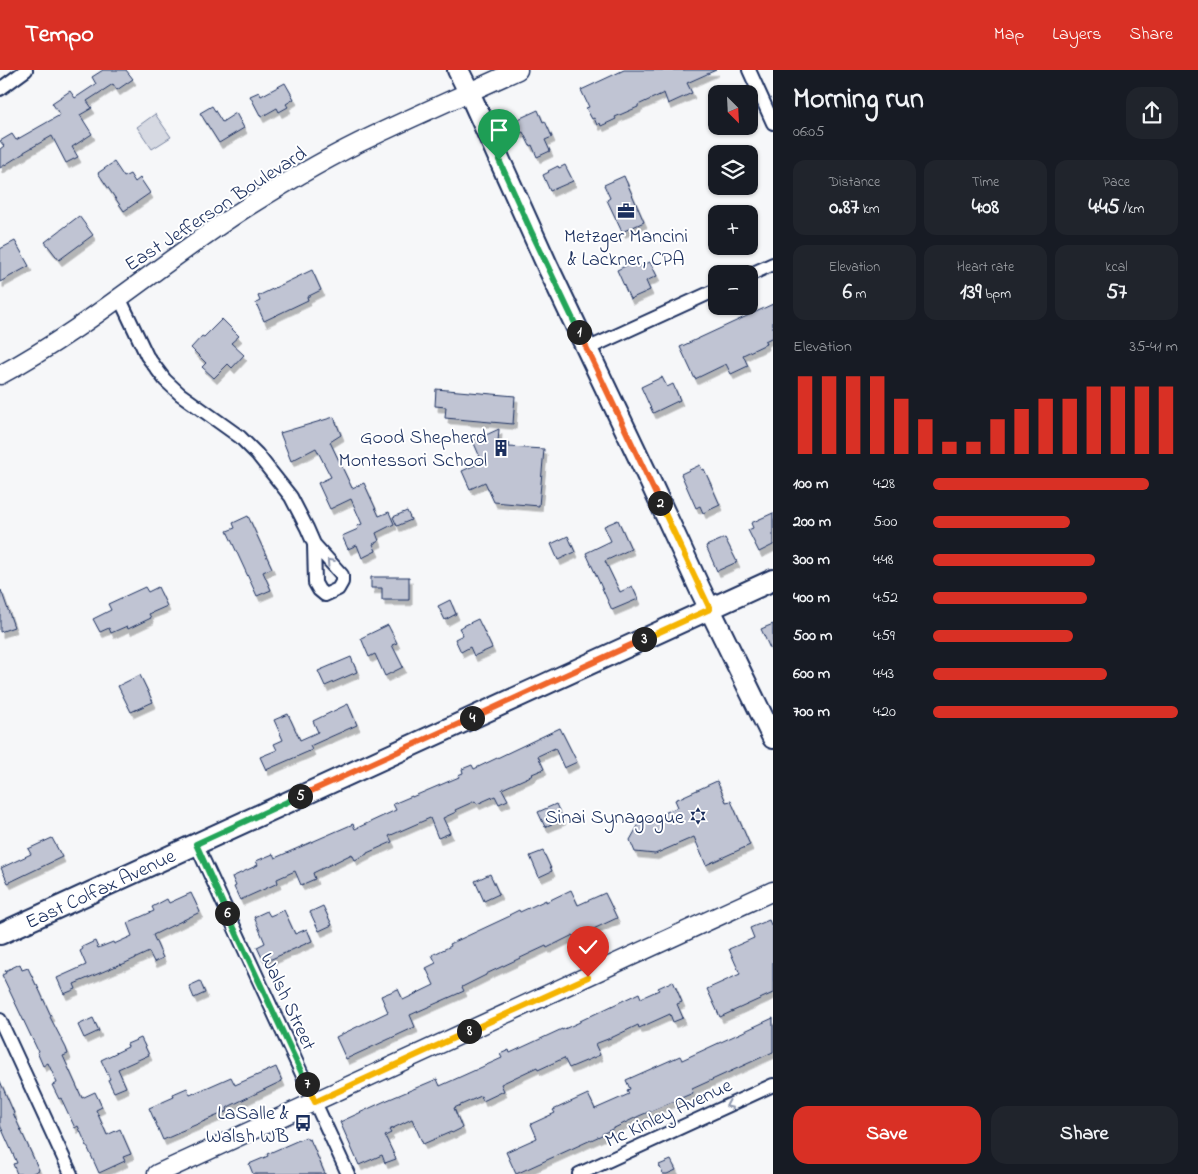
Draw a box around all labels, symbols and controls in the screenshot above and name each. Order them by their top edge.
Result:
text: Tempo [25,18,94,53]
text: Map [994,22,1024,48]
text: Layers [1052,22,1102,48]
text: Share [1130,22,1173,48]
text: Morning run [793,80,924,121]
north arrow [708,85,758,135]
map controls [708,85,758,315]
button: share [1126,87,1178,139]
pin [478,109,520,160]
icon: arrive [485,116,513,144]
text: 06:05 [793,120,824,144]
street label: East Jefferson Boulevard [120,140,313,280]
button: layers [708,145,758,195]
text: Distance [829,172,880,193]
text: Time [972,172,999,193]
text: Pace [1103,172,1130,193]
text: 0.87 [829,193,859,223]
text: 4:08 [972,193,999,223]
text: 4:45 [1089,193,1120,223]
text: km [859,199,880,220]
text: /km [1120,199,1144,220]
office icon: Metzger Mancini & Lackner, CPA [616,201,636,221]
button: + [708,205,758,255]
place label: Metzger Mancini & Lackner, CPA [564,223,688,275]
text: Elevation [829,257,880,278]
text: Heart rate [957,257,1014,278]
text: kcal [1105,257,1128,278]
button: − [708,265,758,315]
text: 6 [843,278,852,308]
text: 139 [960,278,982,308]
text: 57 [1106,278,1127,308]
text: m [852,284,866,305]
text: bpm [982,284,1011,305]
pin: 1 [566,320,592,344]
text: 1 [577,322,582,343]
text: Elevation [793,335,852,359]
text: 35–41 m [1130,335,1178,359]
place label: Good Shepherd Montessori School [339,424,487,476]
building icon: Good Shepherd Montessori School [491,438,511,458]
text: 100 m [793,472,828,496]
text: 4:28 [873,472,895,496]
pin: 2 [648,490,672,516]
text: 2 [657,493,664,514]
text: 200 m [793,510,831,534]
text: 5:00 [873,510,897,534]
text: 300 m [793,548,830,572]
text: 4:48 [873,548,894,572]
one-way arrow [327,559,336,568]
text: 400 m [793,586,830,610]
text: 4:52 [873,586,898,610]
text: 500 m [793,624,832,648]
text: 4:59 [873,624,895,648]
pin: 3 [632,626,656,652]
text: 3 [642,629,647,650]
text: 600 m [793,662,830,686]
text: 4:43 [873,662,894,686]
text: 700 m [793,700,830,724]
text: 4:20 [873,700,896,724]
pin: 4 [460,706,484,730]
text: 4 [470,708,475,729]
pin: 5 [288,784,312,808]
text: 5 [296,786,305,807]
place label: Sinai Synagogue [545,804,684,834]
synagogue icon: Sinai Synagogue [688,806,708,826]
street label: East Colfax Avenue [21,843,181,938]
pin: 6 [214,900,240,926]
text: 6 [224,903,231,924]
pin [567,926,609,977]
icon: check [574,933,602,961]
street label: Walsh Street [251,948,322,1056]
pin: 8 [456,1018,482,1044]
text: 8 [467,1021,472,1042]
pin: 7 [294,1072,320,1096]
street label: Mc Kinley Avenue [601,1072,737,1156]
text: 7 [305,1074,310,1095]
one-way arrow [725,1099,734,1110]
place label: LaSalle & Walsh WB [206,1100,289,1152]
button: Save [793,1106,981,1164]
button: Share [991,1106,1178,1164]
bus stop icon: LaSalle & Walsh WB [293,1113,313,1133]

